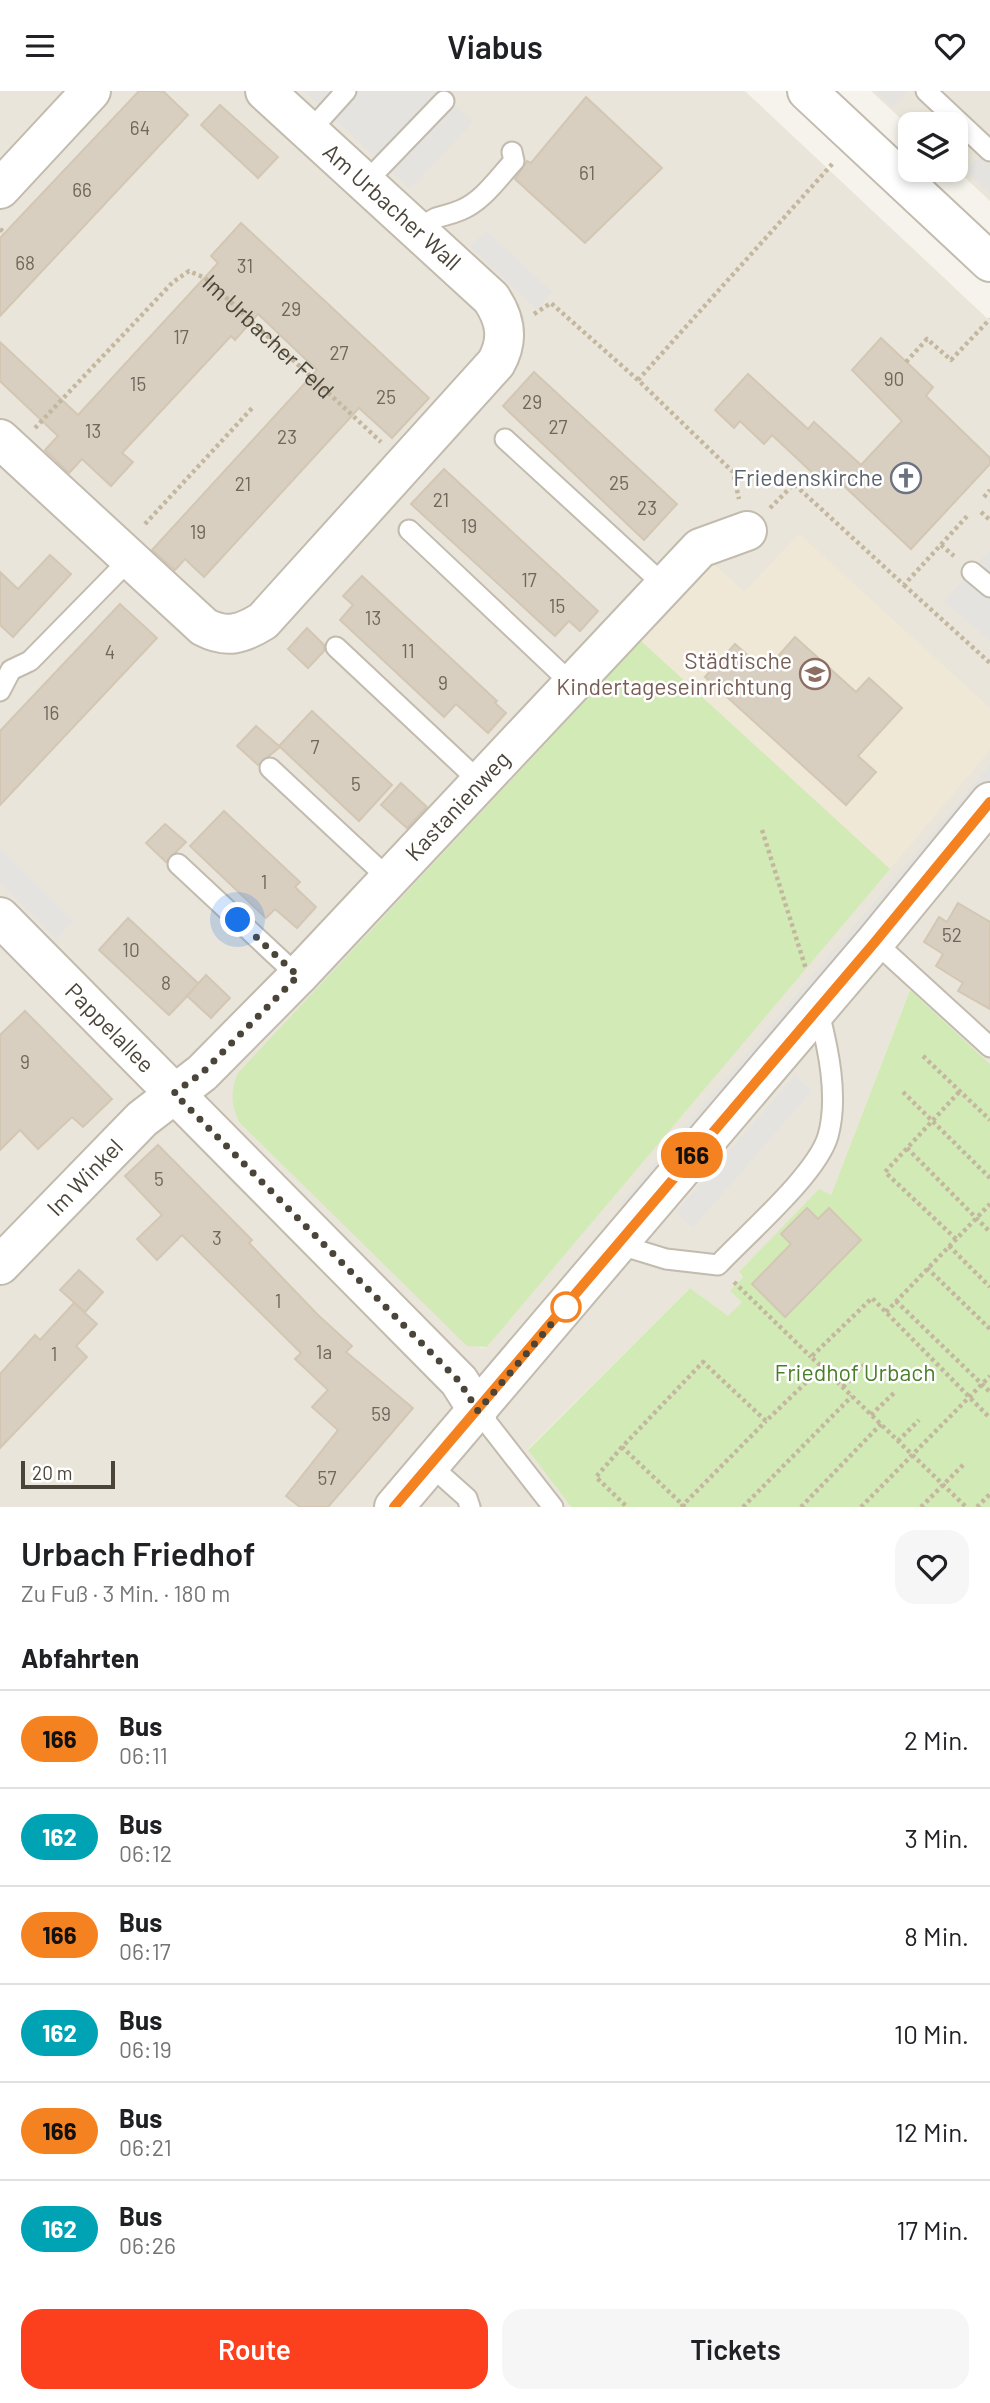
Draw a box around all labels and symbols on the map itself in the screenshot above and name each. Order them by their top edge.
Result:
house number: 64 [130,116,150,139]
street label: Am Urbacher Wall [318,137,467,276]
house number: 61 [579,161,595,184]
house number: 66 [72,178,92,201]
house number: 68 [15,251,35,274]
house number: 31 [237,254,253,277]
street label: Im Urbacher Feld [197,268,340,404]
house number: 29 [281,297,301,320]
house number: 17 [173,325,189,348]
house number: 27 [329,341,349,364]
house number: 90 [884,367,904,390]
house number: 15 [130,372,146,395]
house number: 25 [376,385,396,408]
house number: 29 [522,390,542,413]
house number: 27 [548,415,568,438]
house number: 13 [85,419,101,442]
house number: 23 [277,425,297,448]
church icon: Friedenskirche [889,461,923,495]
place label: Friedenskirche [733,463,883,491]
house number: 25 [609,471,629,494]
house number: 21 [235,472,251,495]
house number: 21 [433,488,449,511]
house number: 23 [637,496,657,519]
house number: 19 [461,514,477,537]
house number: 19 [190,520,206,543]
house number: 17 [521,568,537,591]
house number: 15 [549,594,565,617]
house number: 13 [365,606,381,629]
house number: 11 [401,639,415,662]
house number: 4 [105,640,115,663]
place label: Städtische Kindertageseinrichtung [556,646,792,700]
school or university icon: Städtische Kindertageseinrichtung [798,657,832,691]
house number: 9 [438,671,448,694]
house number: 16 [43,701,59,724]
house number: 7 [311,735,320,758]
street label: Kastanienweg [399,744,515,866]
house number: 5 [351,772,361,795]
house number: 1 [261,870,267,893]
your location [220,902,255,937]
house number: 52 [942,923,962,946]
house number: 10 [122,938,140,961]
house number: 8 [161,971,171,994]
street label: Pappelallee [60,976,161,1078]
house number: 9 [20,1050,30,1073]
street label: Im Winkel [41,1132,128,1221]
line badge: 166 [652,1132,732,1178]
house number: 5 [154,1167,164,1190]
house number: 3 [212,1226,222,1249]
house number: 1 [275,1289,281,1312]
unlabelled marker [551,1292,581,1322]
house number: 1a [316,1340,332,1363]
house number: 1 [51,1342,57,1365]
park label: Friedhof Urbach [774,1358,936,1386]
house number: 59 [371,1402,391,1425]
scale bar [21,1458,116,1490]
house number: 57 [318,1466,336,1489]

